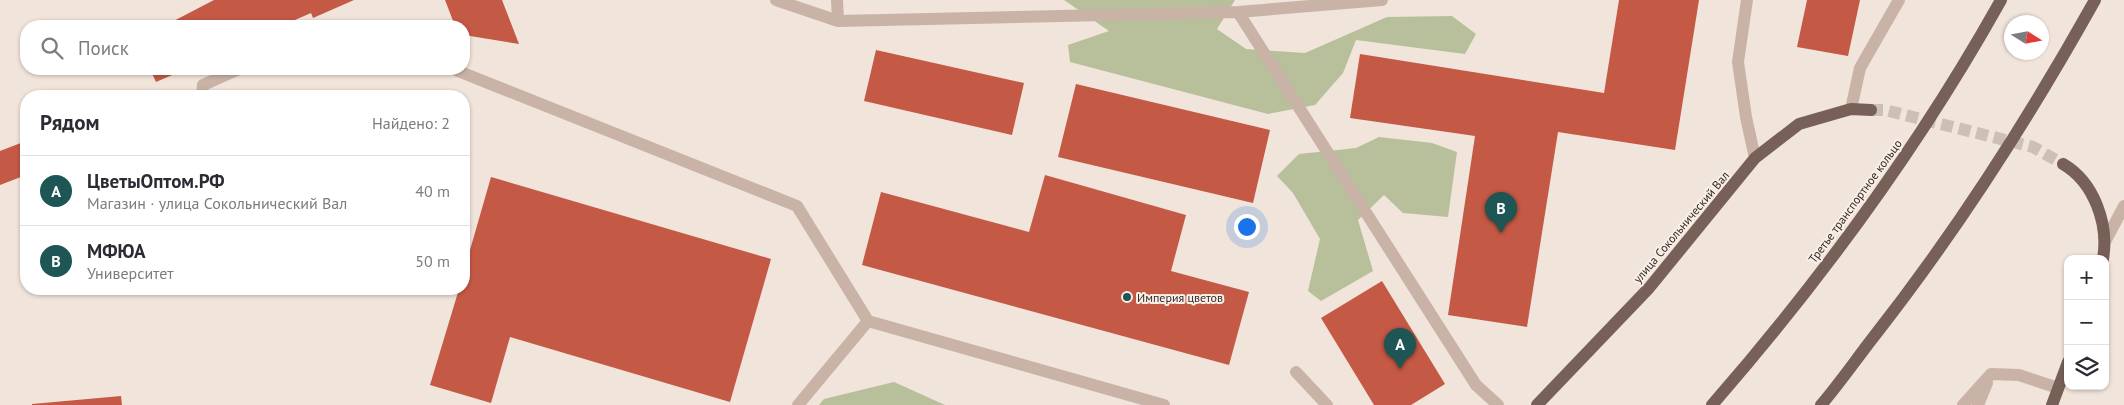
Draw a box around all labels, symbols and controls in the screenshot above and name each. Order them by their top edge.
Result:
north arrow [2004,15,2049,60]
search box [20,20,470,75]
icon: search [38,34,66,62]
text: Поиск [78,36,129,60]
text: Рядом [40,109,99,136]
text: Найдено: 2 [372,113,450,133]
street label: Третье транспортное кольцо [1805,136,1905,266]
street label: улица Сокольнический Вал [1630,168,1732,286]
text: ЦветыОптом.РФ [87,169,225,193]
text: A [51,181,61,201]
text: 40 m [415,181,450,201]
pin: B [1485,192,1517,233]
text: Магазин · улица Сокольнический Вал [87,193,347,213]
your location [1234,214,1260,240]
text: МФЮА [87,239,145,263]
text: B [51,251,61,271]
text: 50 m [415,251,450,271]
map controls [2064,255,2109,390]
button: + [2064,255,2109,300]
text: Университет [87,263,174,283]
place label: Империя цветов [1137,290,1223,305]
marker: Империя цветов [1121,291,1133,303]
button: − [2064,300,2109,345]
pin: A [1384,328,1416,369]
button: layers [2064,345,2109,390]

